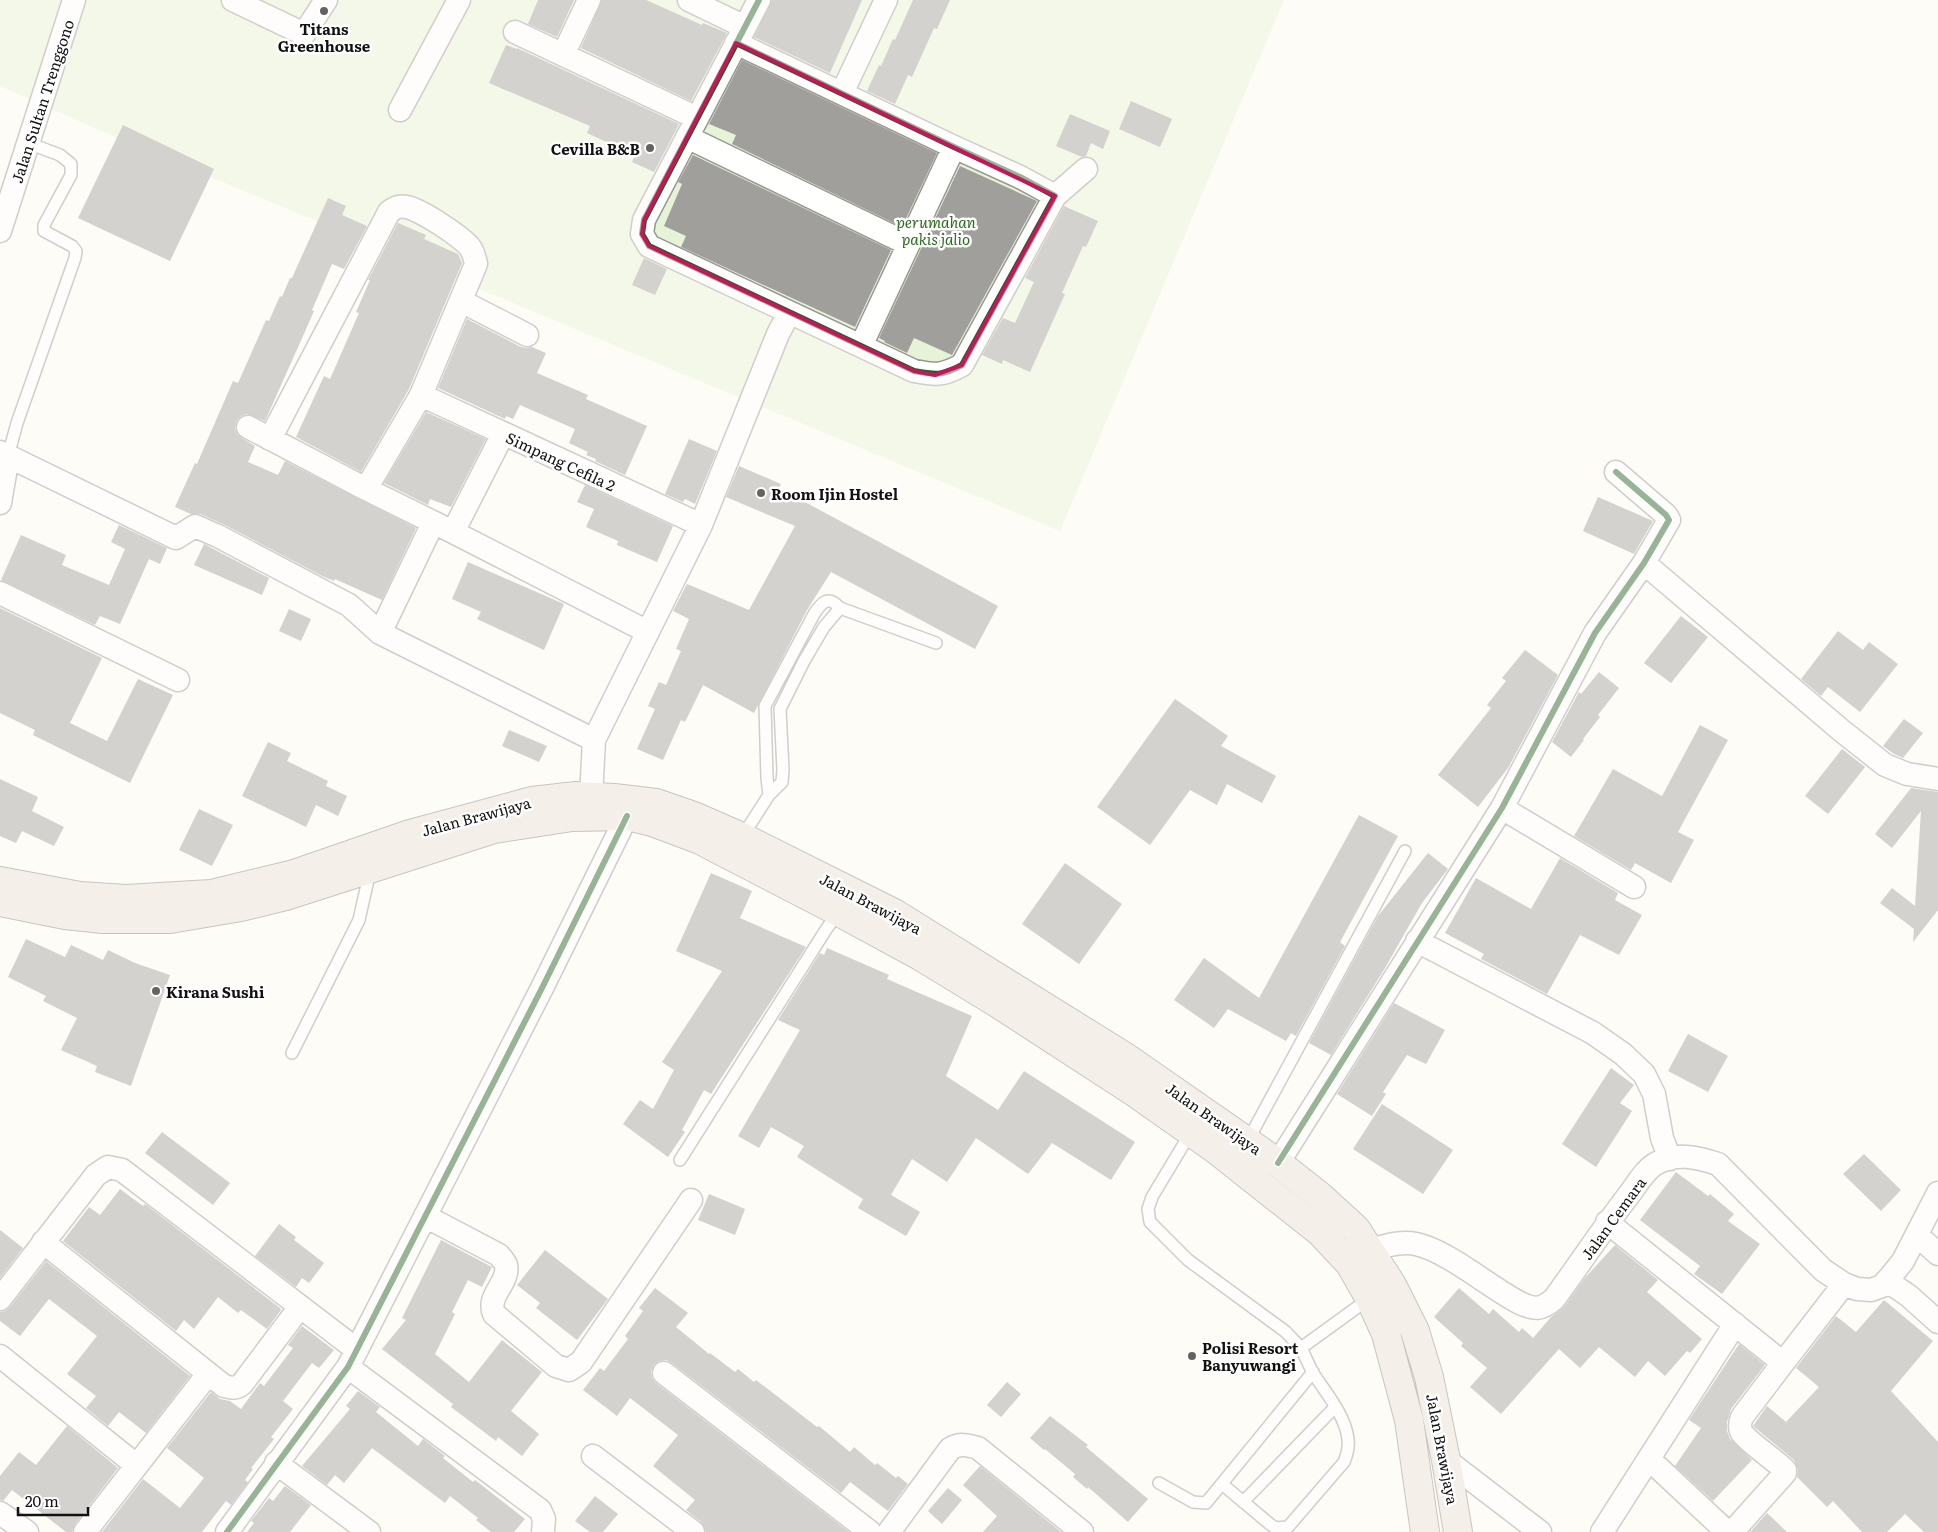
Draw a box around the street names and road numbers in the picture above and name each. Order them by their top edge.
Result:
street label: Jalan Sultan Trenggono [5,16,79,186]
street label: Simpang Cefila 2 [502,426,620,497]
street label: Jalan Brawijaya [419,790,534,842]
street label: Jalan Brawijaya [816,866,927,940]
street label: Jalan Brawijaya [1161,1076,1267,1160]
street label: Jalan Cemara [1575,1171,1651,1264]
street label: Jalan Brawijaya [1421,1392,1465,1507]

